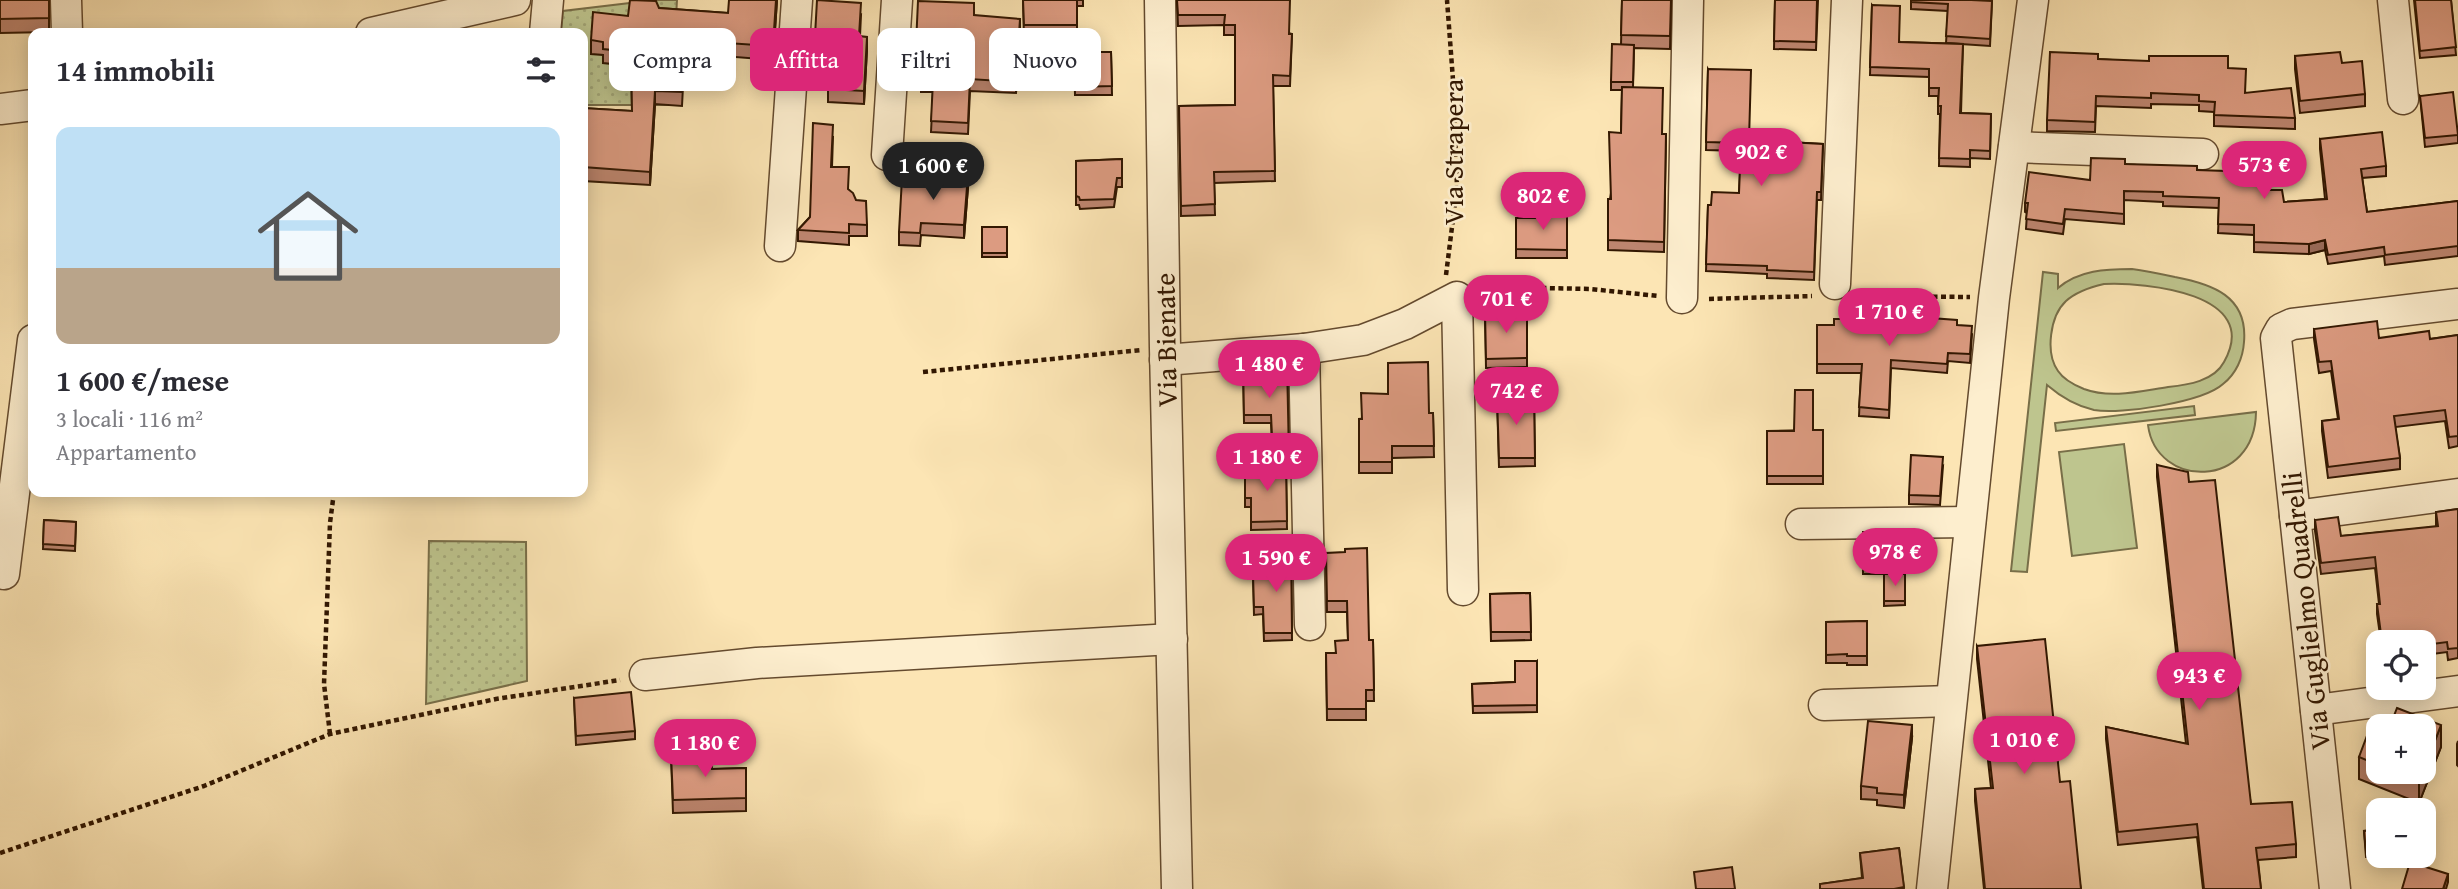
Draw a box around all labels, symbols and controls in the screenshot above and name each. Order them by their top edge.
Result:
chip: Compra [609,28,736,91]
chip: Affitta [750,28,863,91]
chip: Filtri [877,28,975,91]
chip: Nuovo [989,28,1101,91]
text: 14 immobili [56,48,215,92]
icon: filters [522,51,560,89]
street label: Via Strapera [1432,78,1473,225]
pin: 902 € [1712,128,1810,188]
text: 902 € [1735,134,1787,167]
pin: 1 600 € [868,142,998,202]
pin: 573 € [2215,142,2313,201]
text: 573 € [2238,147,2290,180]
text: 1 600 € [898,148,968,181]
icon: home [245,173,371,299]
pin: 802 € [1494,173,1592,232]
text: 802 € [1517,178,1569,211]
street label: Via Bienate [1143,272,1187,408]
pin: 701 € [1457,276,1555,335]
text: 701 € [1480,281,1532,314]
pin: 1 710 € [1824,288,1954,348]
text: 1 710 € [1854,294,1924,327]
pin: 1 480 € [1204,340,1334,400]
text: 1 480 € [1234,346,1304,379]
text: 1 600 €/mese [56,358,229,402]
pin: 742 € [1467,368,1565,427]
text: 742 € [1490,373,1542,406]
text: 3 locali · 116 m² [56,402,203,435]
pin: 1 180 € [1202,434,1332,493]
text: Appartamento [56,435,196,468]
text: 1 180 € [1232,439,1302,472]
street label: Via Guglielmo Quadrelli [2270,470,2340,752]
pin: 978 € [1846,528,1944,588]
pin: 1 590 € [1211,534,1341,594]
text: 978 € [1869,534,1921,567]
text: 1 590 € [1241,540,1311,573]
map controls [2366,630,2436,868]
button: locate [2366,630,2436,700]
pin: 943 € [2150,652,2248,712]
text: 943 € [2173,658,2225,691]
button: + [2366,714,2436,784]
pin: 1 010 € [1959,716,2089,776]
pin: 1 180 € [640,720,770,779]
text: 1 010 € [1989,722,2059,755]
text: 1 180 € [670,725,740,758]
button: − [2366,798,2436,868]

